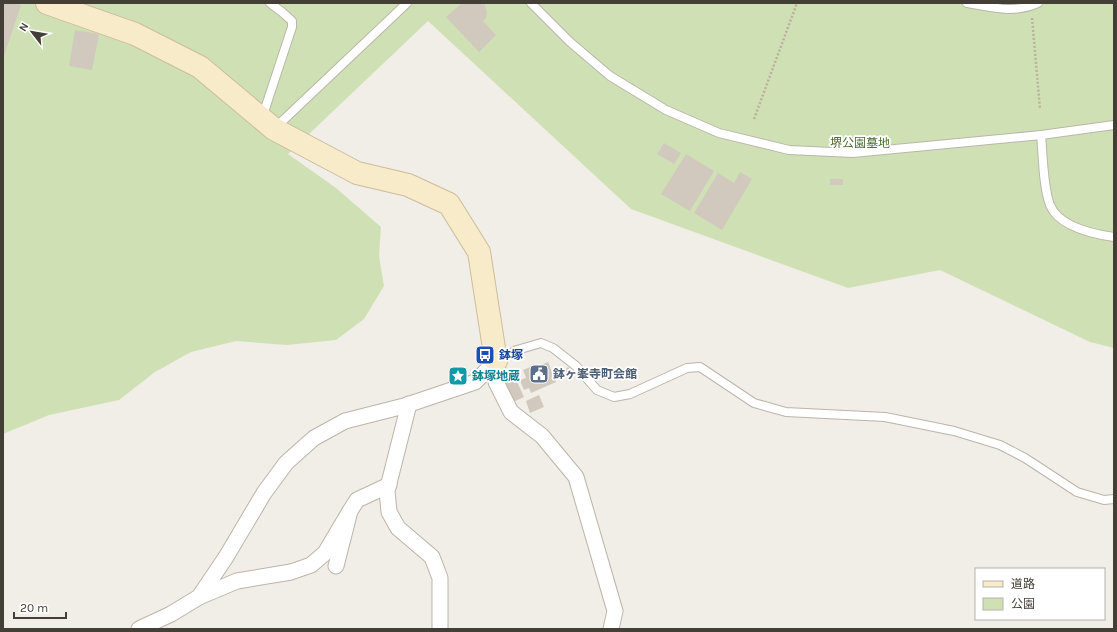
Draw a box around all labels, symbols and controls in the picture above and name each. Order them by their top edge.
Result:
north arrow [12,12,52,52]
text: N [16,20,31,34]
park label: 堺公園墓地 [830,136,890,150]
bus stop icon: 鉢塚 [474,344,496,366]
place label: 鉢塚 [498,348,523,362]
public building icon: 鉢ヶ峯寺町会館 [528,363,550,385]
place icon: 鉢塚地蔵 [447,365,469,387]
place label: 鉢ヶ峯寺町会館 [552,367,637,381]
place label: 鉢塚地蔵 [471,369,520,383]
legend [975,568,1105,620]
text: 道路 [1011,577,1035,591]
scale bar [14,594,66,620]
text: 公園 [1011,597,1035,611]
text: 20 m [20,601,48,615]

